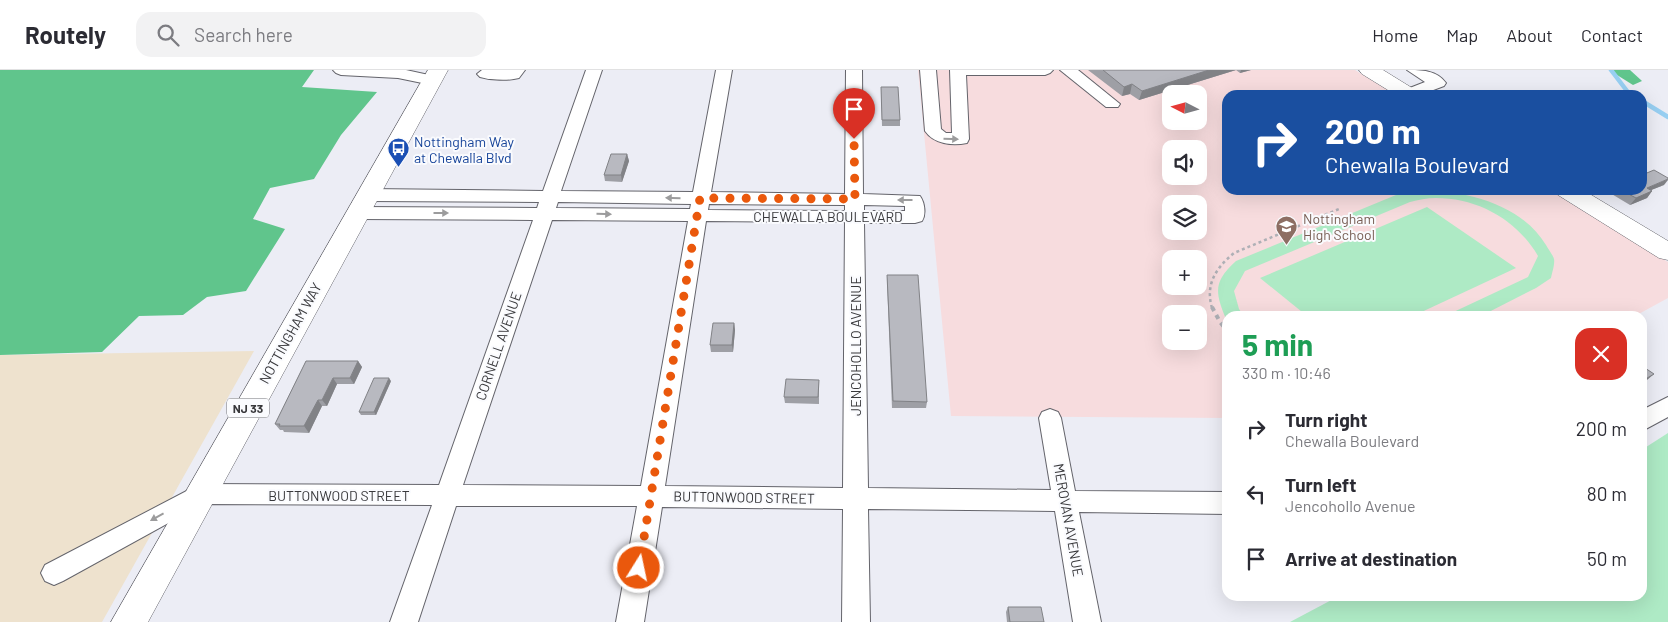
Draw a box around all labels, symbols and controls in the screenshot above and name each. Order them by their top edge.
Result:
search box [136,12,486,57]
text: Routely [25,20,106,49]
icon: search [154,21,182,49]
text: Search here [194,23,293,46]
text: Home [1372,24,1418,46]
text: Map [1446,24,1478,46]
text: About [1506,24,1553,46]
text: Contact [1581,24,1643,46]
north arrow [1162,85,1208,130]
map controls [1162,85,1207,350]
pin [833,88,875,139]
icon: arrive [840,95,868,123]
text: 200 m [1325,109,1421,151]
icon: right [1242,110,1307,175]
place label: Nottingham Way at Chewalla Blvd [414,133,515,166]
one-way arrow [944,135,960,143]
bus stop icon: Nottingham Way at Chewalla Blvd [386,137,410,168]
button: sound [1162,140,1207,185]
text: Chewalla Boulevard [1325,151,1510,177]
one-way arrow [665,194,681,202]
button: layers [1162,195,1207,240]
one-way arrow [897,196,913,204]
street label: CHEWALLA BOULEVARD [753,208,903,225]
one-way arrow [434,209,450,217]
one-way arrow [596,210,612,218]
place label: Nottingham High School [1303,210,1375,243]
school or university icon: Nottingham High School [1275,214,1299,245]
button: + [1162,250,1207,295]
street label: JENCOHOLLO AVENUE [847,276,864,416]
street label: NOTTINGHAM WAY [255,280,325,386]
street label: CORNELL AVENUE [471,290,525,402]
button: − [1162,305,1207,350]
text: 5 min [1242,326,1313,362]
button: close [1575,328,1627,380]
text: 330 m · 10:46 [1242,363,1331,382]
road number: NJ 33 [227,398,269,418]
text: Turn right [1285,408,1367,431]
icon: right [1242,415,1270,443]
text: 200 m [1576,417,1627,440]
text: Chewalla Boulevard [1285,431,1419,450]
street label: MEROVAN AVENUE [1051,462,1087,578]
text: Turn left [1285,473,1356,496]
icon: left [1242,480,1270,508]
text: 80 m [1587,482,1627,505]
street label: BUTTONWOOD STREET [268,487,410,504]
street label: BUTTONWOOD STREET [673,487,815,507]
text: Jencohollo Avenue [1285,496,1416,515]
one-way arrow [150,513,165,521]
position arrow [612,541,664,593]
icon: arrive [1242,545,1270,573]
text: Arrive at destination [1285,547,1457,570]
text: 50 m [1587,547,1627,570]

